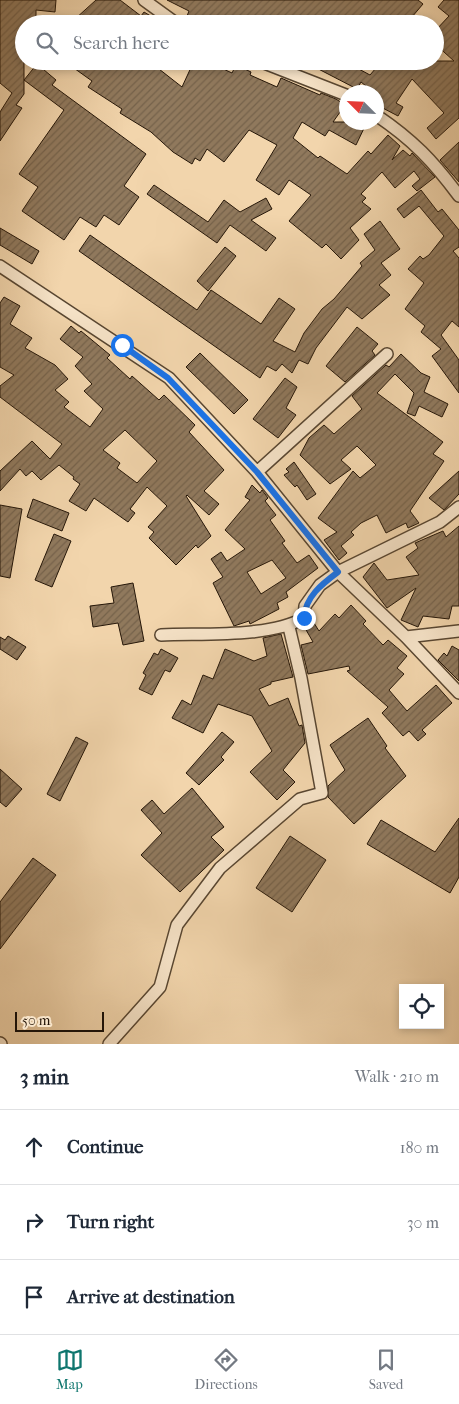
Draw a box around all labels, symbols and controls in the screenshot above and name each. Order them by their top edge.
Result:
search box [15,15,444,70]
icon: search [33,29,61,57]
text: Search here [73,32,169,54]
north arrow [339,85,384,130]
route start [111,334,134,357]
route end [293,607,316,630]
map controls [399,984,444,1029]
button: locate [399,984,444,1029]
scale bar [15,1009,104,1032]
text: 50 m [22,1012,50,1029]
text: 3 min [20,1065,69,1089]
text: Walk · 210 m [355,1067,439,1086]
icon: ahead [20,1133,48,1161]
text: Continue [67,1136,143,1158]
text: 180 m [400,1138,439,1157]
icon: right [20,1208,48,1236]
text: Turn right [67,1211,154,1233]
text: 30 m [407,1213,439,1232]
icon: arrive [20,1283,48,1311]
text: Arrive at destination [67,1286,235,1308]
tab: Map [56,1346,84,1393]
tab: Directions [195,1346,258,1393]
tab: Saved [369,1346,403,1393]

